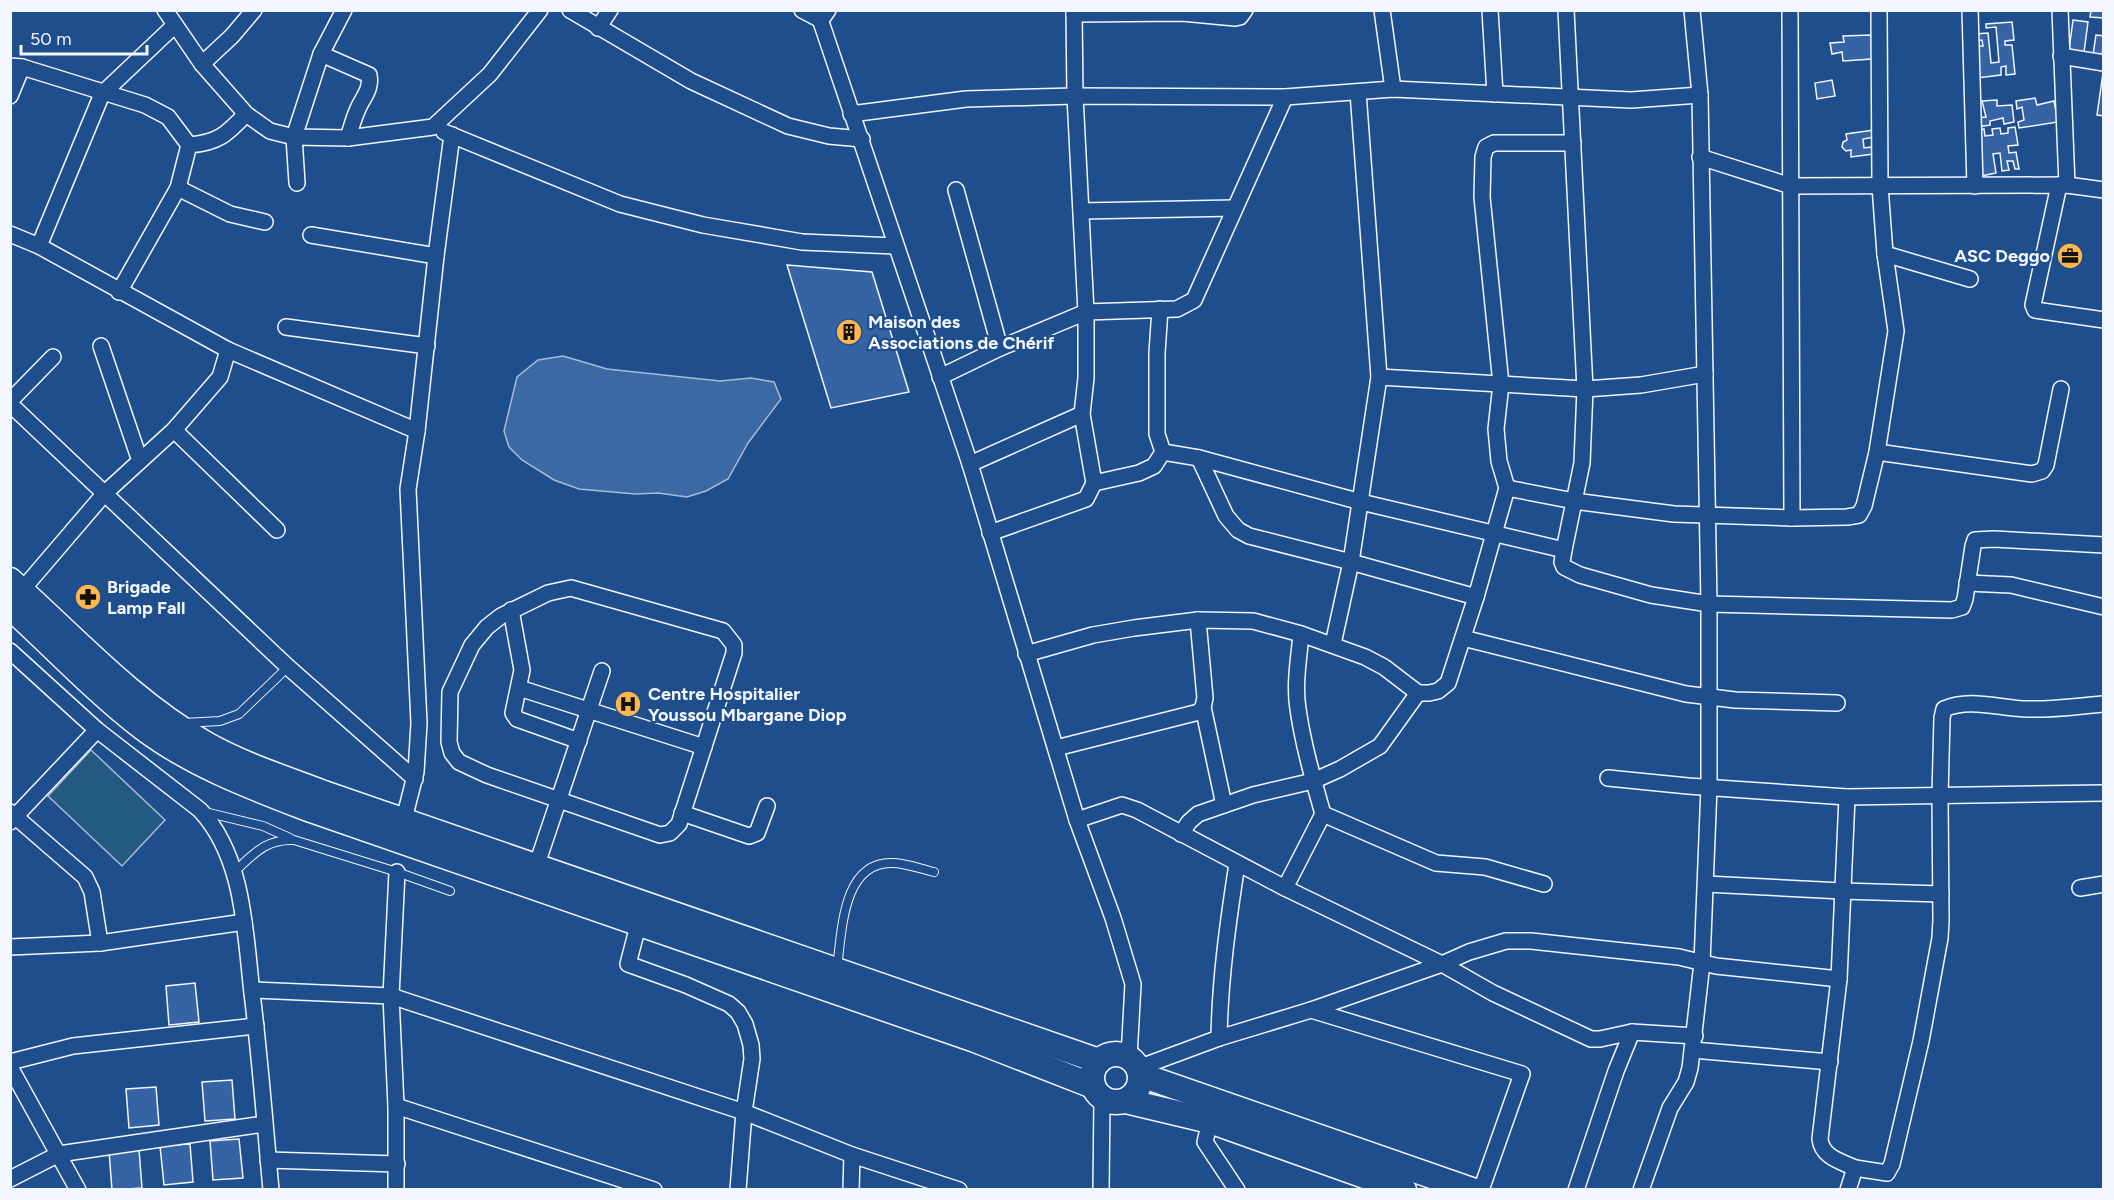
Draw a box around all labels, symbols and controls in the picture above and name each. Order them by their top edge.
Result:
scale bar [21,18,147,56]
text: 50 m [30,28,72,50]
office icon: ASC Deggo [2055,241,2085,271]
place label: ASC Deggo [1954,245,2050,267]
place label: Maison des Associations de Chérif [868,311,1055,354]
building icon: Maison des Associations de Chérif [834,317,864,347]
place label: Brigade Lamp Fall [107,576,185,619]
pharmacy icon: Brigade Lamp Fall [73,582,103,612]
place label: Centre Hospitalier Youssou Mbargane Diop [648,683,847,726]
hospital icon: Centre Hospitalier Youssou Mbargane Diop [613,689,643,719]

